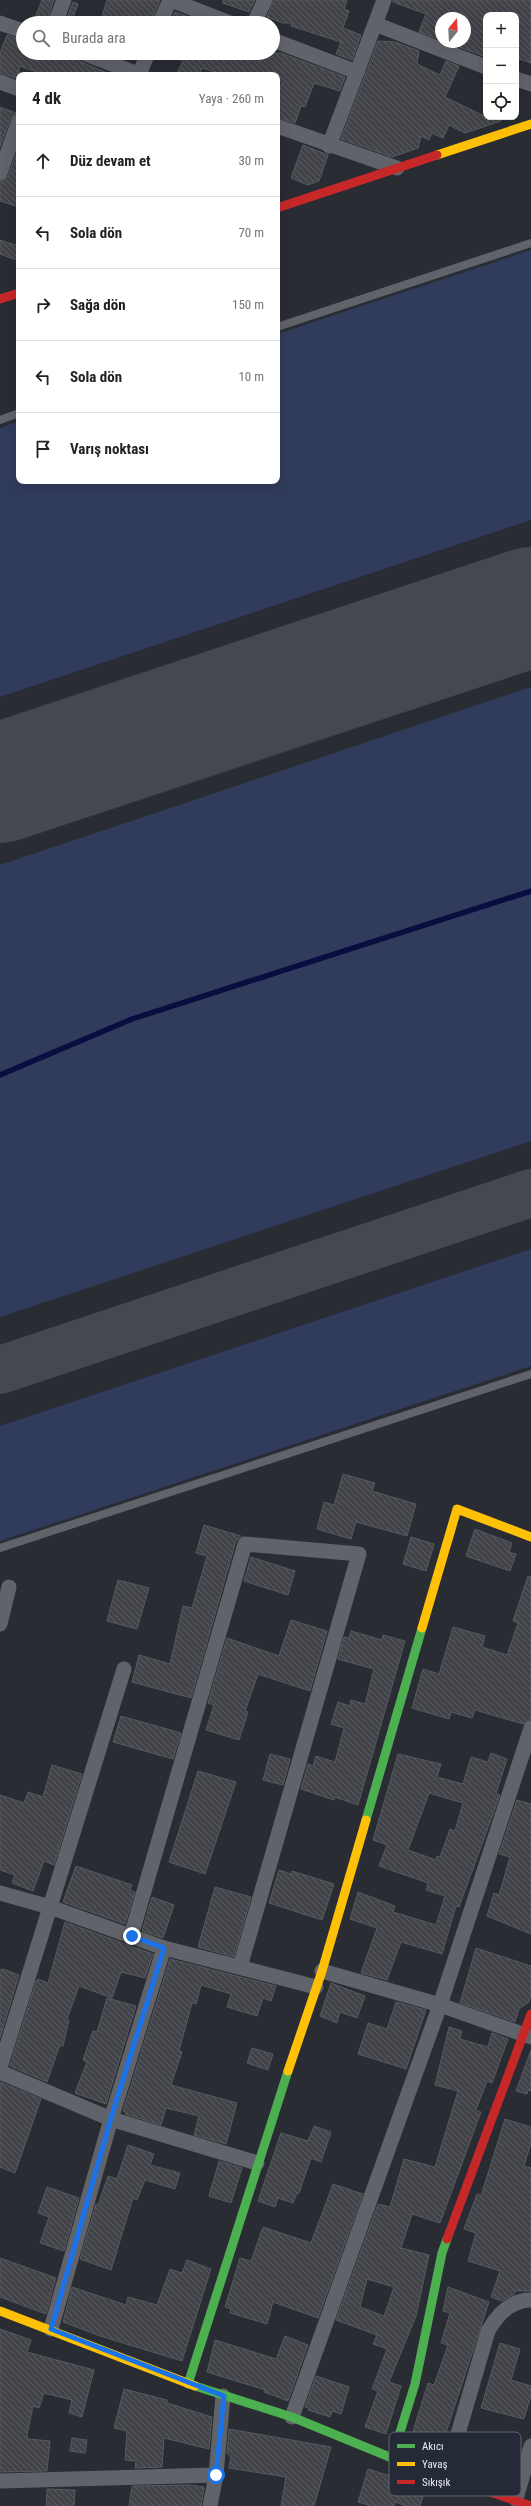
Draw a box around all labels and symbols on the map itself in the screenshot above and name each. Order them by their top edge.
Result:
north arrow [435,12,471,48]
route end [123,1927,141,1945]
legend [389,2432,521,2496]
text: Akıcı [422,2440,444,2453]
text: Yavaş [422,2458,447,2471]
route start [207,2466,225,2484]
text: Sıkışık [422,2476,450,2489]

